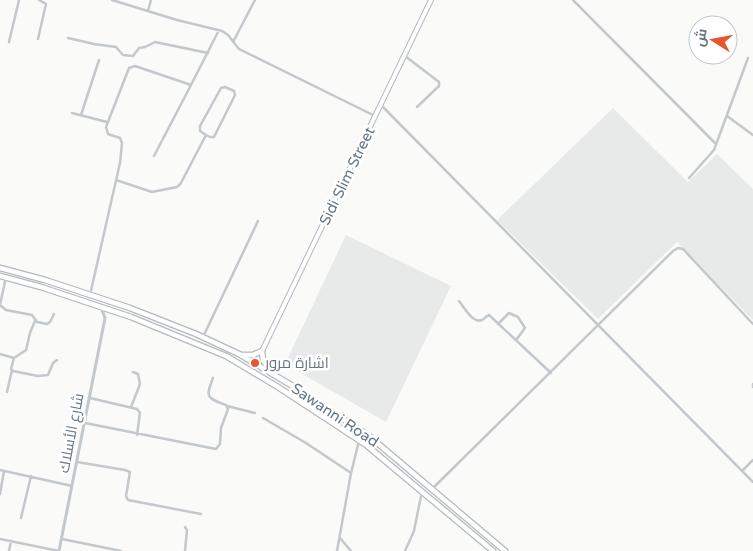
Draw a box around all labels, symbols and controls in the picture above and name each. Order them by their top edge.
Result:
north arrow [688,15,738,65]
text: ش [691,27,711,48]
street label: Sidi Slim Street [315,124,379,228]
place label: اشارة مرور [264,354,329,372]
marker: اشارة مرور [249,357,261,369]
street label: Sawanni Road [288,379,382,451]
street label: شارع الأسلاك [54,392,90,475]

